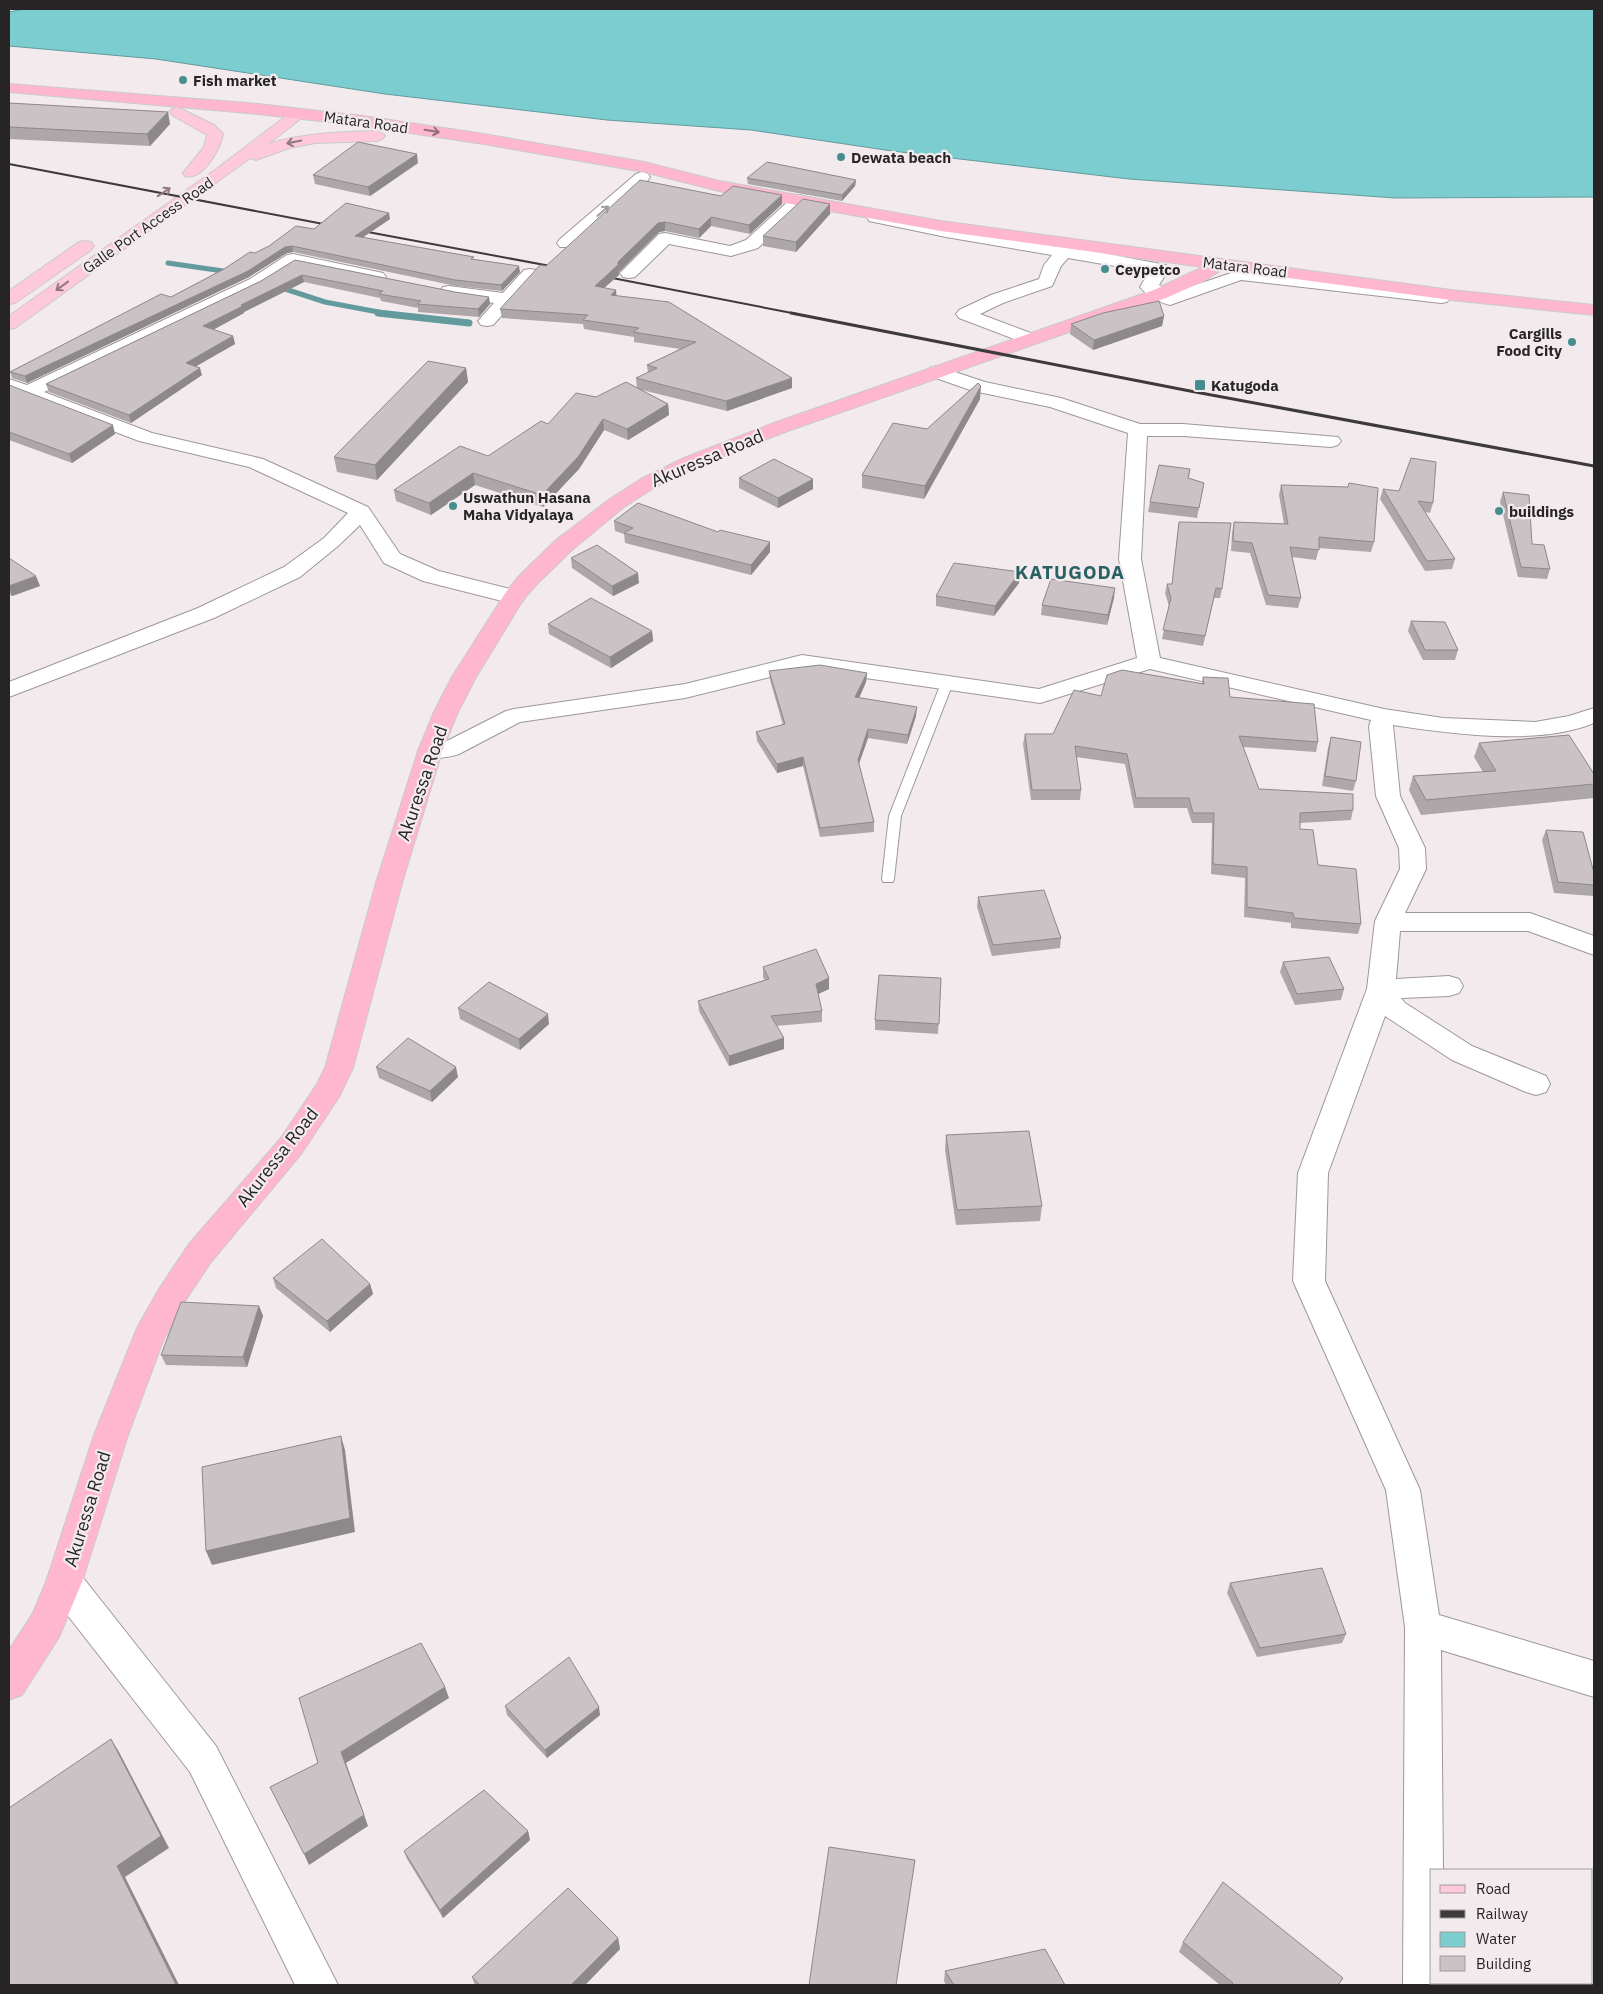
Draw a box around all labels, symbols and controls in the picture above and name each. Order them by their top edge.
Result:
place label: Fish market [193,71,277,90]
marker: Fish market [177,74,189,86]
street label: Matara Road [323,107,409,137]
one-way arrow [423,126,439,136]
one-way arrow [286,138,302,147]
place label: Dewata beach [851,148,951,167]
marker: Dewata beach [835,151,847,163]
street label: Galle Port Access Road [79,173,217,277]
one-way arrow [156,187,170,197]
one-way arrow [596,206,609,217]
street label: Matara Road [1202,252,1288,282]
place label: Ceypetco [1115,260,1180,279]
marker: Ceypetco [1099,263,1111,275]
one-way arrow [55,281,69,291]
place label: Cargills Food City [1496,324,1562,360]
marker: Cargills Food City [1566,336,1578,348]
place label: Katugoda [1211,376,1279,395]
marker: Katugoda [1193,378,1207,392]
street label: Akuressa Road [647,424,767,492]
place label: Uswathun Hasana Maha Vidyalaya [463,488,591,524]
marker: Uswathun Hasana Maha Vidyalaya [447,500,459,512]
place label: buildings [1509,502,1575,521]
marker: buildings [1493,505,1505,517]
district label: KATUGODA [1015,560,1125,584]
street label: Akuressa Road [392,722,452,844]
street label: Akuressa Road [231,1103,323,1211]
street label: Akuressa Road [58,1448,116,1570]
legend [1430,1869,1593,1984]
text: Road [1476,1879,1511,1898]
text: Railway [1476,1904,1529,1923]
text: Water [1476,1929,1517,1948]
text: Building [1476,1954,1531,1973]

